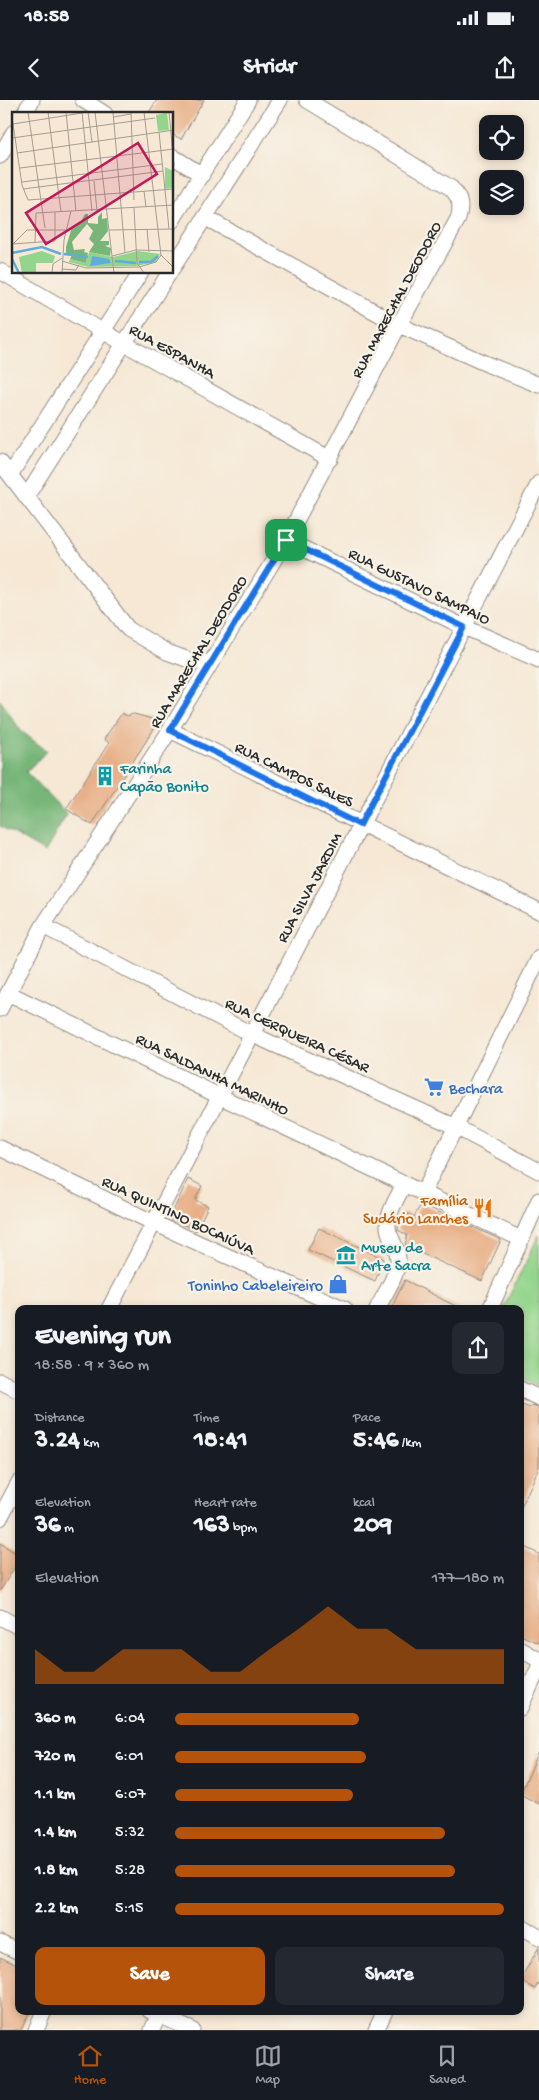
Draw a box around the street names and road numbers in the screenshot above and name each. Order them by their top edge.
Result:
street label: RUA MARECHAL DEODORO [349,219,448,382]
street label: RUA ESPANHA [125,322,219,385]
street label: RUA GUSTAVO SAMPAIO [345,546,493,631]
street label: RUA MARECHAL DEODORO [147,573,253,733]
street label: RUA CAMPOS SALES [231,739,356,813]
street label: RUA SILVA JARDIM [274,830,348,947]
street label: RUA CERQUEIRA CÉSAR [221,995,372,1079]
street label: RUA SALDANHA MARINHO [132,1031,292,1122]
street label: RUA QUINTINO BOCAIÚVA [98,1173,258,1262]

